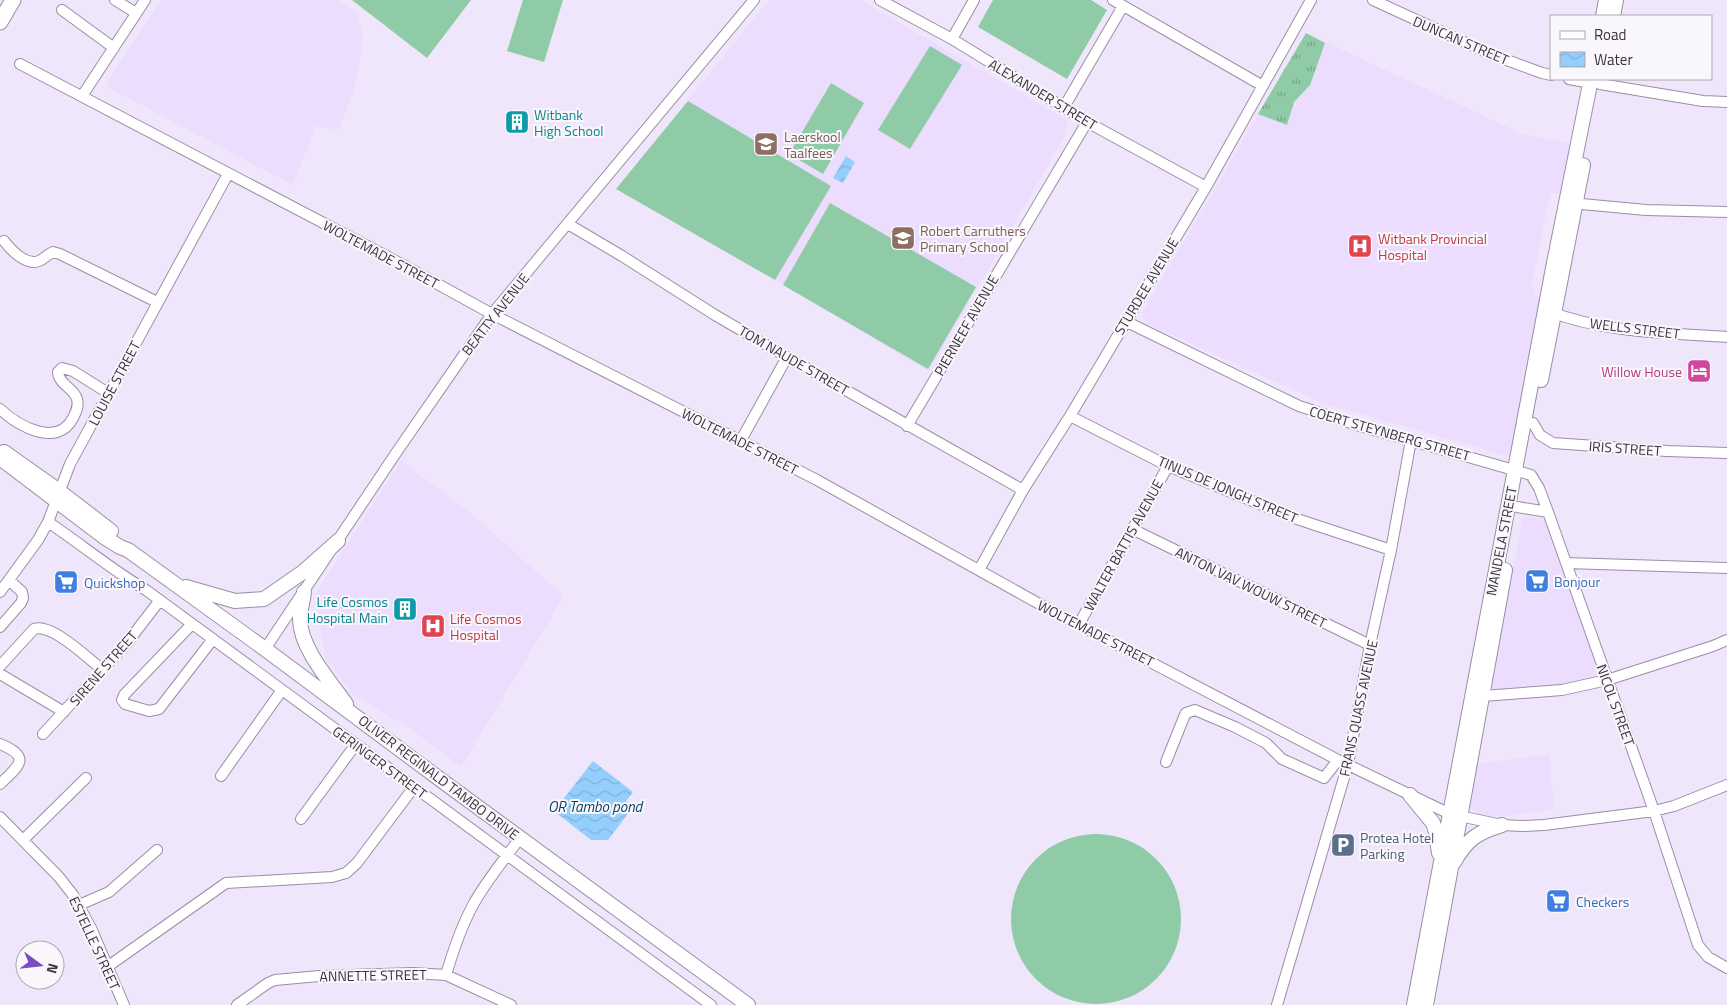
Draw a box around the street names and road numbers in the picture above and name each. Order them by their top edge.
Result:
street label: DUNCAN STREET [1410,10,1513,70]
street label: ALEXANDER STREET [985,53,1102,135]
street label: WOLTEMADE STREET [319,215,443,294]
street label: STURDEE AVENUE [1109,233,1184,339]
street label: BEATTY AVENUE [456,268,534,360]
street label: PIERNEEF AVENUE [929,270,1004,379]
street label: WELLS STREET [1589,312,1682,344]
street label: TOM NAUDE STREET [735,320,854,400]
street label: LOUISE STREET [83,336,145,429]
street label: COERT STEYNBERG STREET [1307,400,1473,466]
street label: WOLTEMADE STREET [678,402,803,480]
street label: IRIS STREET [1588,435,1663,461]
street label: TINUS DE JONGH STREET [1155,450,1302,528]
street label: WALTER BATTIS AVENUE [1078,475,1168,615]
street label: MANDELA STREET [1480,484,1522,597]
street label: ANTON VAV WOUW STREET [1172,541,1331,633]
street label: WOLTEMADE STREET [1034,594,1159,672]
street label: SIRENE STREET [64,625,142,710]
street label: FRANS QUASS AVENUE [1333,638,1383,778]
street label: NICOL STREET [1591,661,1641,750]
street label: OLIVER REGINALD TAMBO DRIVE [354,709,524,845]
street label: GERINGER STREET [328,720,432,804]
street label: ESTELLE STREET [64,893,126,994]
street label: ANNETTE STREET [319,964,427,986]

